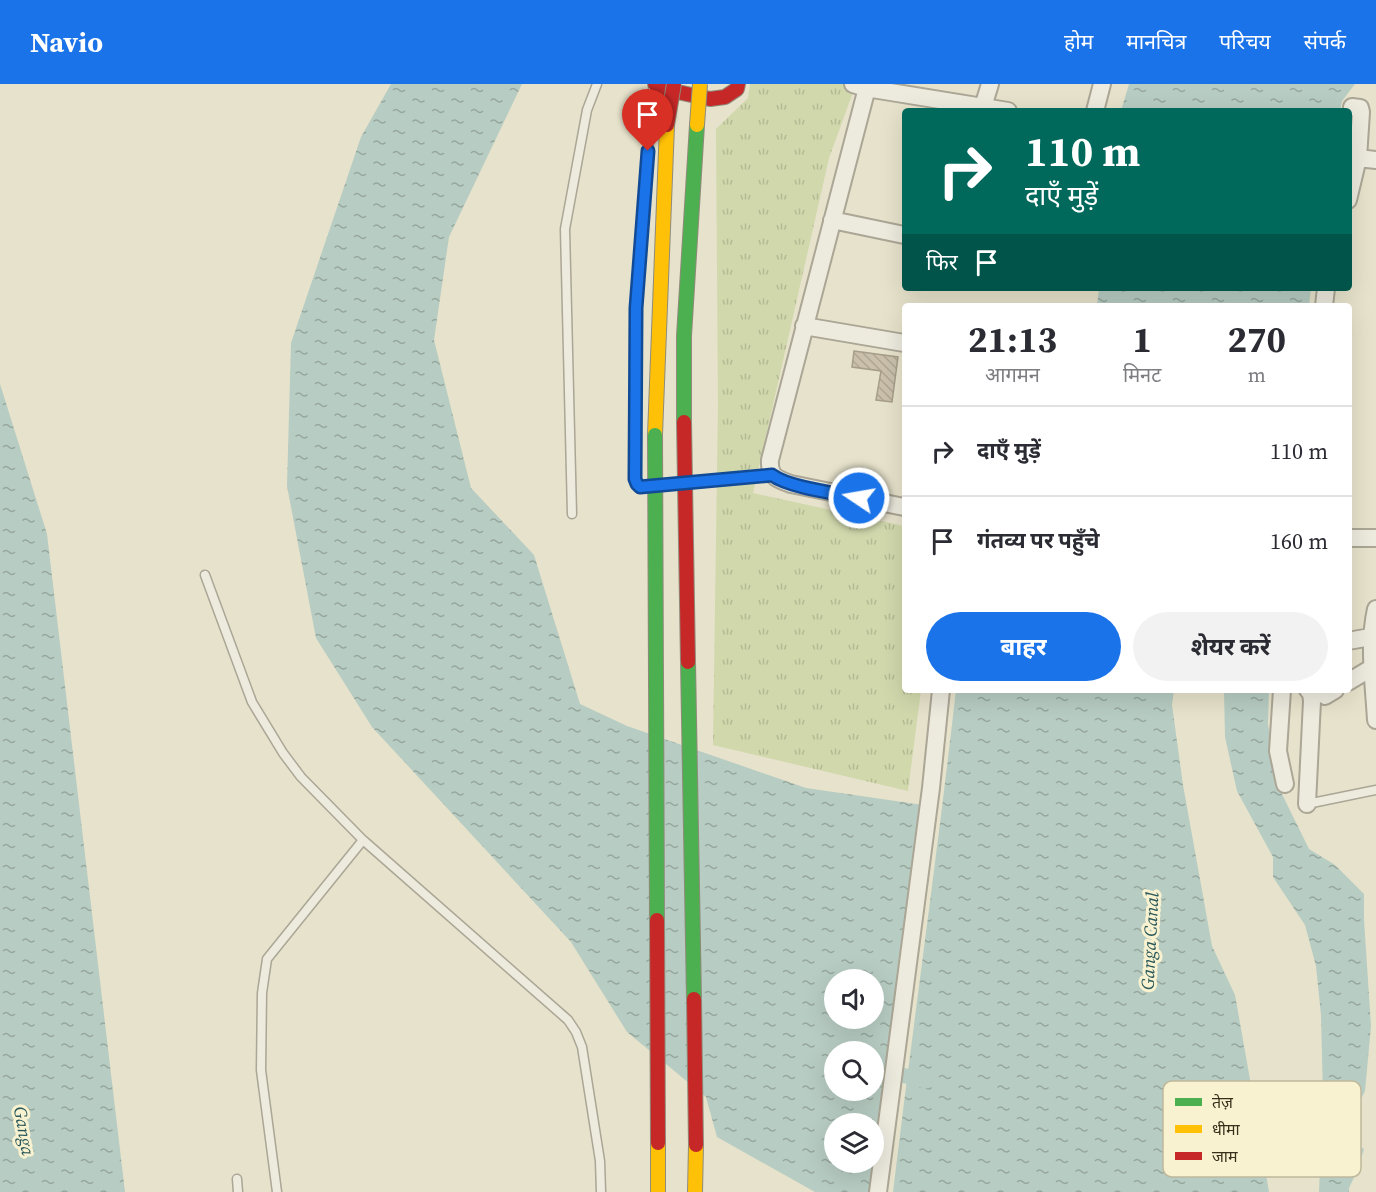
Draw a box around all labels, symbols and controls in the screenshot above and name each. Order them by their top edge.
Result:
text: Navio [30,23,103,61]
text: होम [1064,27,1093,56]
text: मानचित्र [1126,27,1186,56]
text: परिचय [1219,27,1271,56]
text: संपर्क [1304,27,1346,56]
pin [622,89,673,151]
icon: arrive [631,98,664,131]
text: 110 m [1025,122,1140,180]
icon: right [926,132,1004,210]
text: दाएँ मुड़ें [1025,177,1098,214]
icon: arrive [970,246,1003,279]
text: फिर [926,247,958,277]
text: 21:13 [968,315,1057,364]
text: 1 [1132,315,1152,364]
text: 270 [1227,315,1286,364]
text: आगमन [985,361,1040,389]
text: मिनट [1123,361,1161,389]
text: m [1248,361,1266,389]
icon: right [926,435,959,468]
text: दाएँ मुड़ें [977,435,1041,465]
text: 110 m [1270,436,1328,466]
position arrow [827,466,891,530]
icon: arrive [926,525,959,558]
text: गंतव्य पर पहुँचे [977,525,1100,555]
text: 160 m [1270,526,1328,556]
button: बाहर [926,612,1121,681]
button: शेयर करें [1133,612,1328,681]
water label: Ganga Canal [1134,891,1165,991]
map controls [824,969,884,1173]
button: sound [824,969,884,1029]
button: search [824,1041,884,1101]
legend [1163,1081,1361,1177]
text: तेज़ [1212,1091,1234,1113]
water label: Ganga [8,1105,41,1158]
button: layers [824,1113,884,1173]
text: धीमा [1212,1118,1241,1140]
text: जाम [1212,1145,1238,1167]

